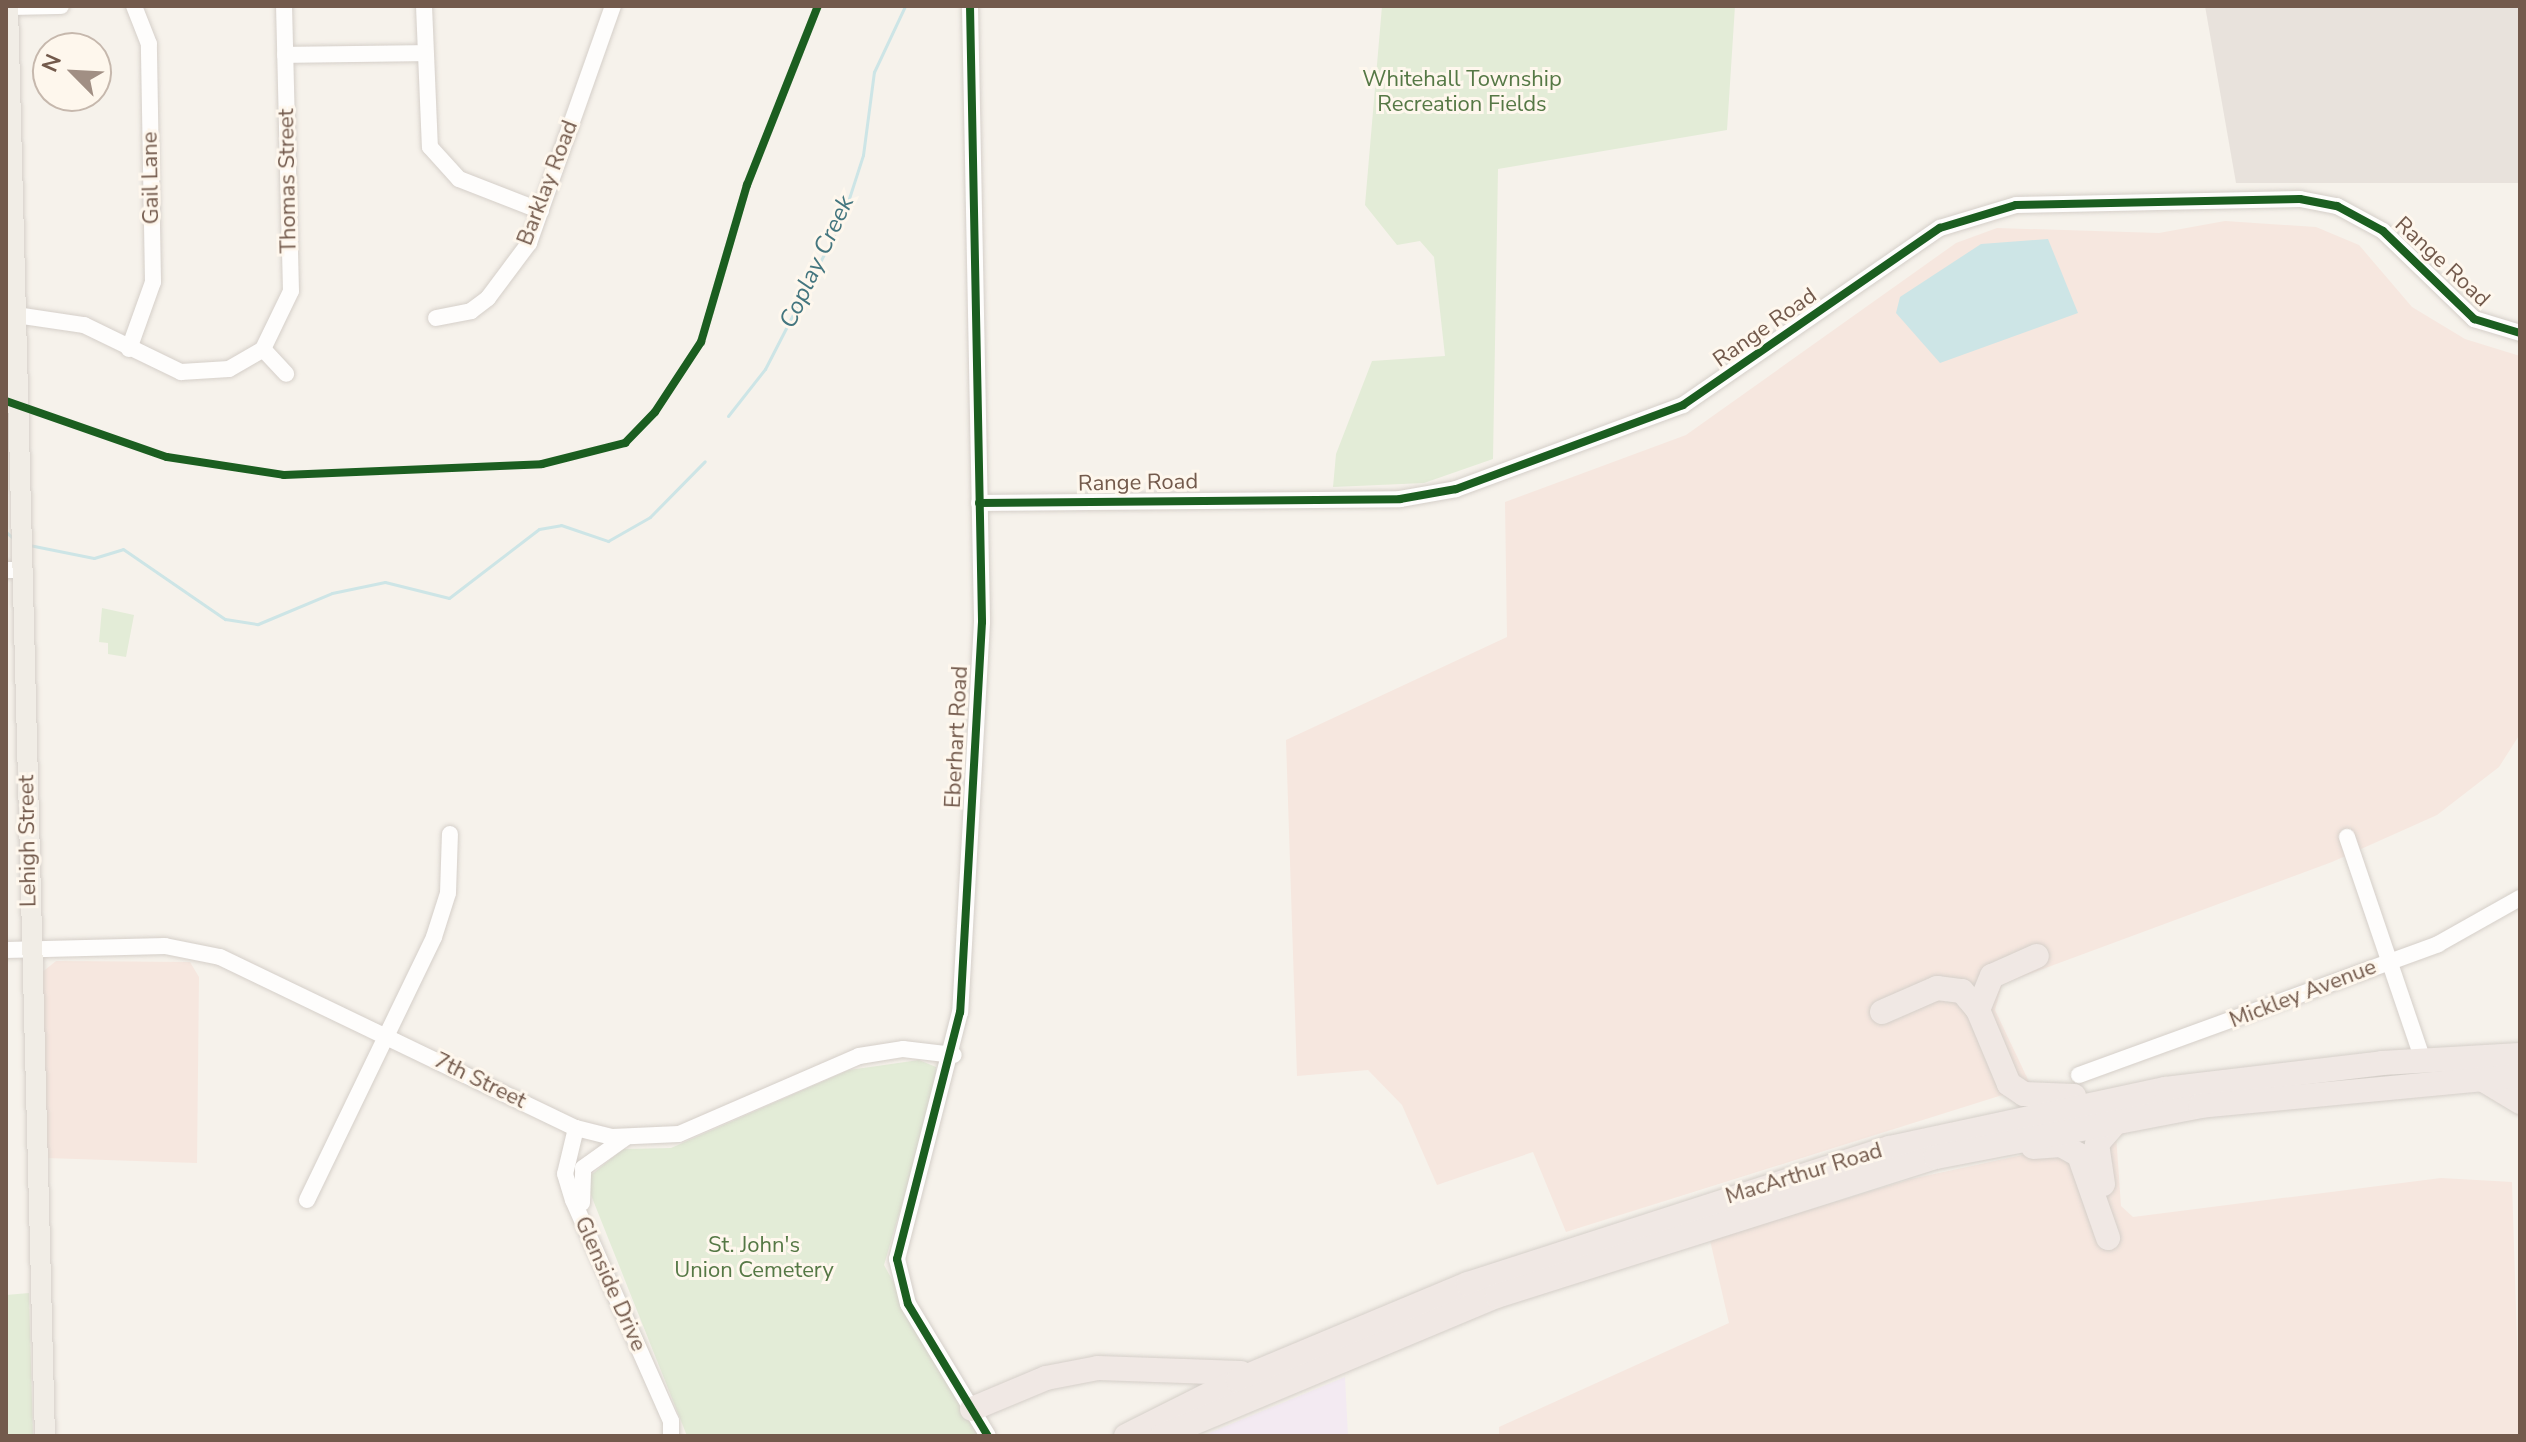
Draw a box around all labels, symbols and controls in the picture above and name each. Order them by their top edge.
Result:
north arrow [32,32,112,112]
text: N [35,49,69,77]
park label: Whitehall Township Recreation Fields [1362,66,1562,118]
street label: Thomas Street [274,108,302,254]
street label: Barklay Road [512,117,584,249]
street label: Gail Lane [137,131,165,225]
water label: Coplay Creek [774,191,860,333]
street label: Range Road [2389,211,2495,313]
street label: Range Road [1708,283,1822,373]
street label: Range Road [1078,469,1198,497]
street label: Eberhart Road [940,665,974,809]
street label: Lehigh Street [14,775,42,907]
street label: Mickley Avenue [2226,954,2380,1034]
street label: 7th Street [430,1047,530,1115]
street label: MacArthur Road [1722,1138,1886,1210]
street label: Glenside Drive [569,1213,651,1355]
park label: St. John's Union Cemetery [674,1232,834,1284]

